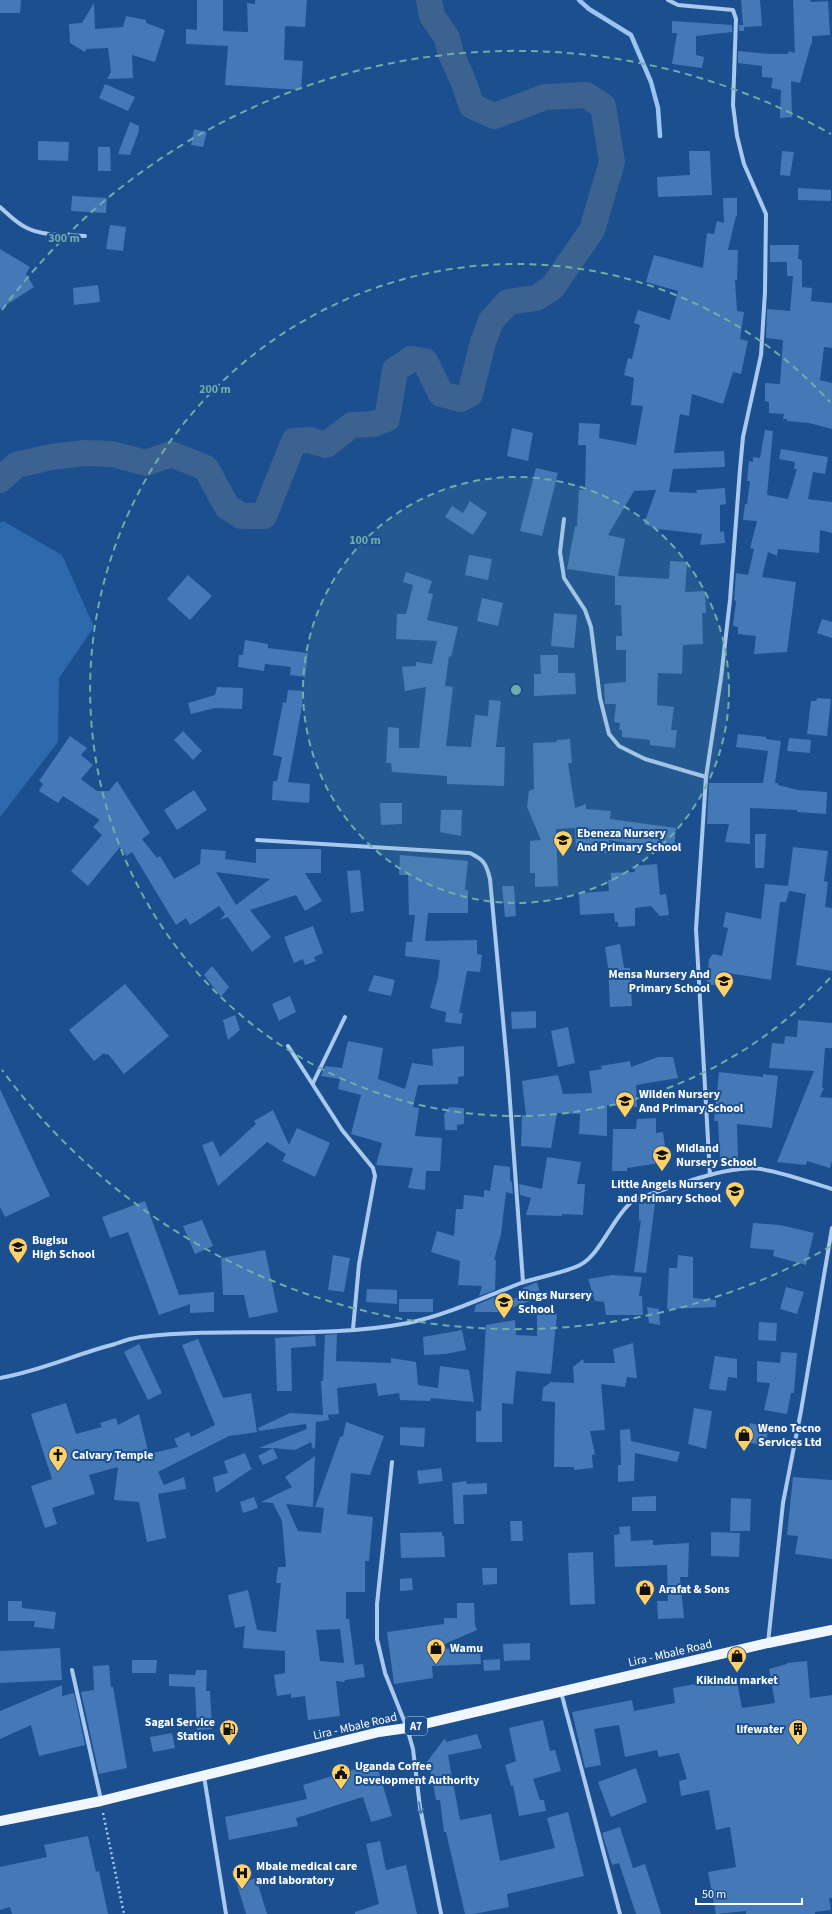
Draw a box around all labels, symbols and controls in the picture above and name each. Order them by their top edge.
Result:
text: 300 m [48,230,80,247]
text: 200 m [199,381,231,398]
text: 100 m [349,532,381,549]
centre of rings [509,683,523,697]
place label: Ebeneza Nursery And Primary School [576,825,682,856]
school or university icon: Ebeneza Nursery And Primary School [552,829,574,857]
place label: Mensa Nursery And Primary School [609,966,711,997]
school or university icon: Mensa Nursery And Primary School [713,970,735,998]
place label: Wilden Nursery And Primary School [638,1086,744,1117]
school or university icon: Wilden Nursery And Primary School [614,1090,636,1118]
place label: Midland Nursery School [676,1140,757,1171]
school or university icon: Midland Nursery School [651,1144,673,1172]
place label: Little Angels Nursery and Primary School [611,1176,722,1207]
school or university icon: Little Angels Nursery and Primary School [724,1180,746,1208]
place label: Bugisu High School [32,1232,96,1263]
school or university icon: Bugisu High School [7,1236,29,1264]
place label: Kings Nursery School [518,1287,593,1318]
school or university icon: Kings Nursery School [493,1291,515,1319]
place label: Weno Tecno Services Ltd [758,1420,822,1451]
shop icon: Weno Tecno Services Ltd [733,1424,755,1452]
church icon: Calvary Temple [47,1444,69,1472]
place label: Calvary Temple [72,1447,153,1464]
shop icon: Arafat & Sons [634,1578,656,1606]
place label: Arafat & Sons [658,1581,730,1598]
street label: Lira - Mbale Road [626,1636,714,1671]
shop icon: Wamu [425,1637,447,1665]
place label: Wamu [450,1640,483,1657]
shop icon: Kikindu market [726,1645,748,1673]
place label: Kikindu market [696,1672,778,1689]
street label: Lira - Mbale Road [311,1709,399,1744]
place label: Sagal Service Station [145,1714,215,1745]
road number: A7 [405,1717,427,1735]
fuel station icon: Sagal Service Station [218,1718,240,1746]
building icon: lifewater [787,1718,809,1746]
place label: lifewater [736,1721,784,1738]
place label: Uganda Coffee Development Authority [355,1758,480,1789]
public building icon: Uganda Coffee Development Authority [330,1762,352,1790]
one-way arrow [416,1801,424,1814]
place label: Mbale medical care and laboratory [256,1858,357,1889]
hospital icon: Mbale medical care and laboratory [231,1862,253,1890]
scale bar [696,1880,802,1906]
text: 50 m [702,1886,726,1903]

